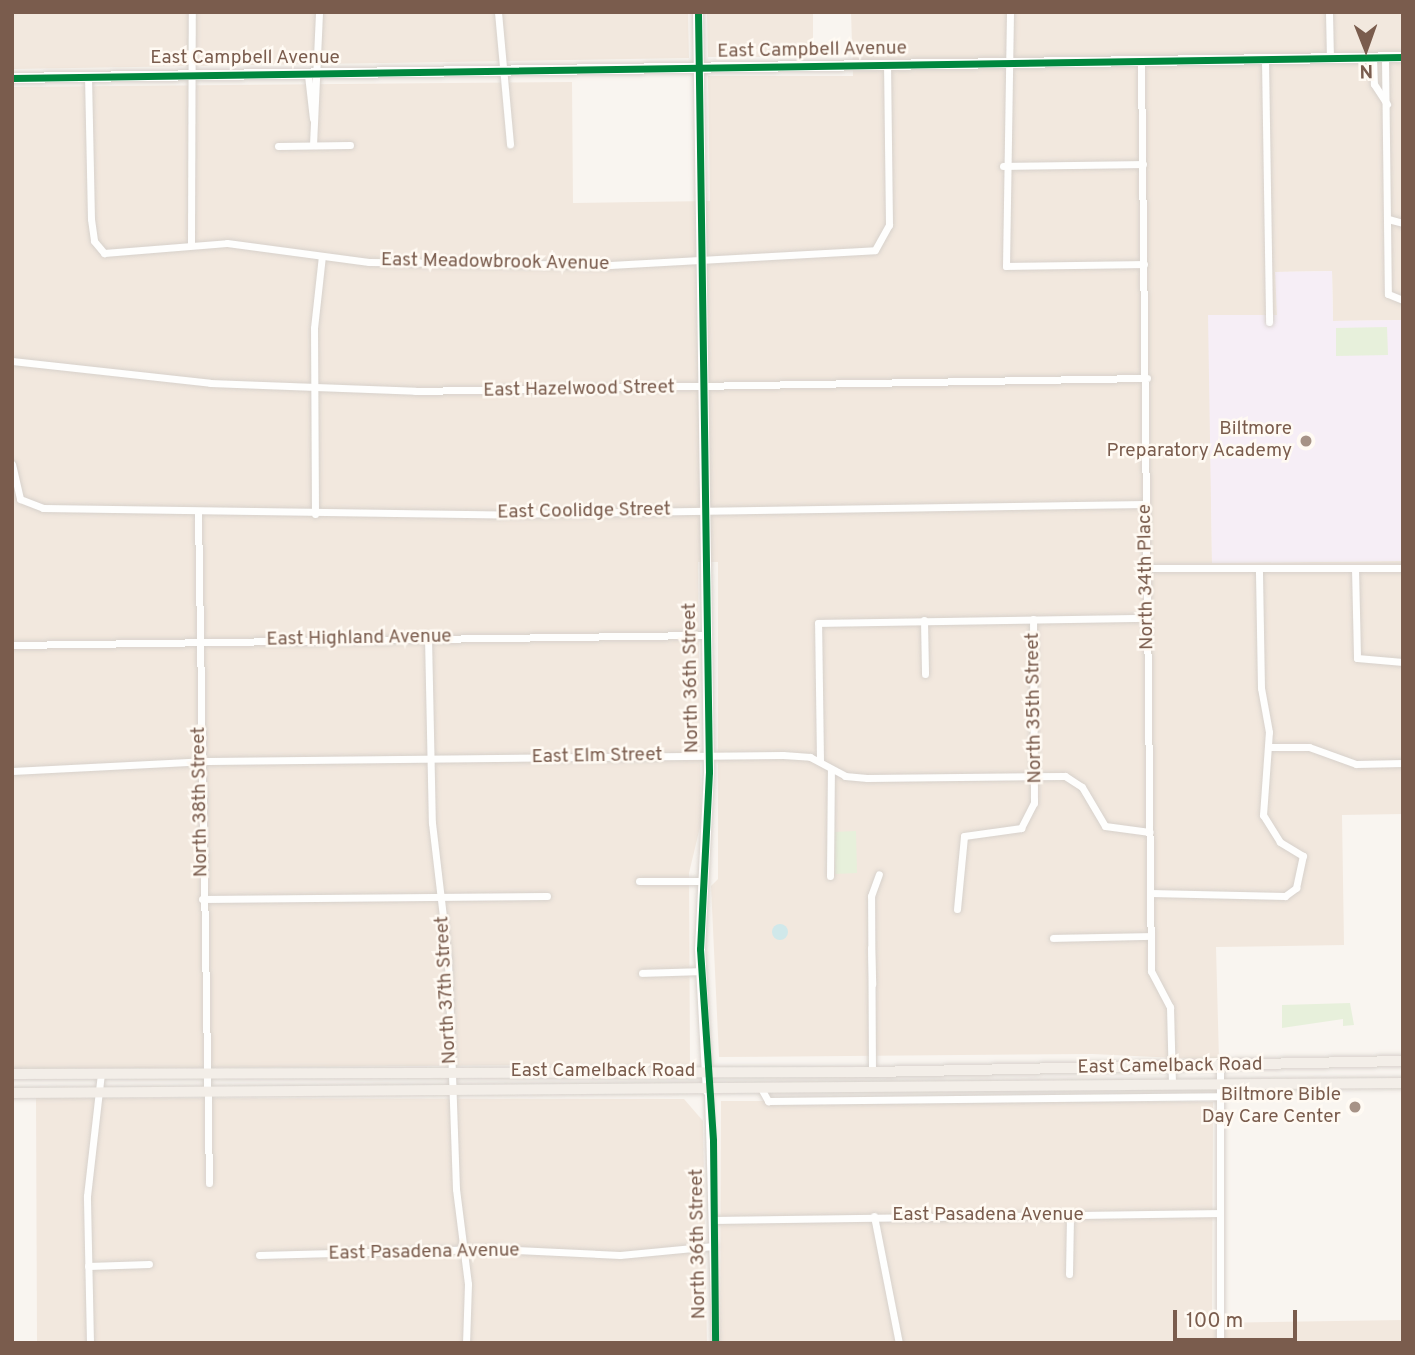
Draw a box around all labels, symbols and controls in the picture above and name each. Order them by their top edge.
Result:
north arrow [1331,14,1401,84]
street label: East Campbell Avenue [717,38,907,64]
street label: East Campbell Avenue [150,48,340,70]
text: N [1359,58,1373,82]
street label: East Meadowbrook Avenue [380,250,610,276]
street label: East Hazelwood Street [483,377,675,403]
place label: Biltmore Preparatory Academy [1106,419,1292,463]
marker: Biltmore Preparatory Academy [1298,433,1314,449]
street label: East Coolidge Street [497,499,671,525]
street label: North 34th Place [1134,504,1160,650]
street label: North 36th Street [679,602,705,754]
street label: East Highland Avenue [266,626,452,652]
street label: North 35th Street [1022,632,1048,784]
street label: North 38th Street [188,727,214,877]
street label: East Elm Street [531,744,663,770]
street label: North 37th Street [432,915,462,1065]
street label: East Camelback Road [1077,1054,1263,1080]
street label: East Camelback Road [510,1061,696,1083]
place label: Biltmore Bible Day Care Center [1202,1085,1341,1129]
marker: Biltmore Bible Day Care Center [1347,1099,1363,1115]
street label: North 36th Street [686,1168,712,1320]
street label: East Pasadena Avenue [892,1205,1084,1227]
street label: East Pasadena Avenue [328,1240,520,1266]
scale bar [1177,1296,1301,1340]
text: 100 m [1186,1308,1243,1335]

